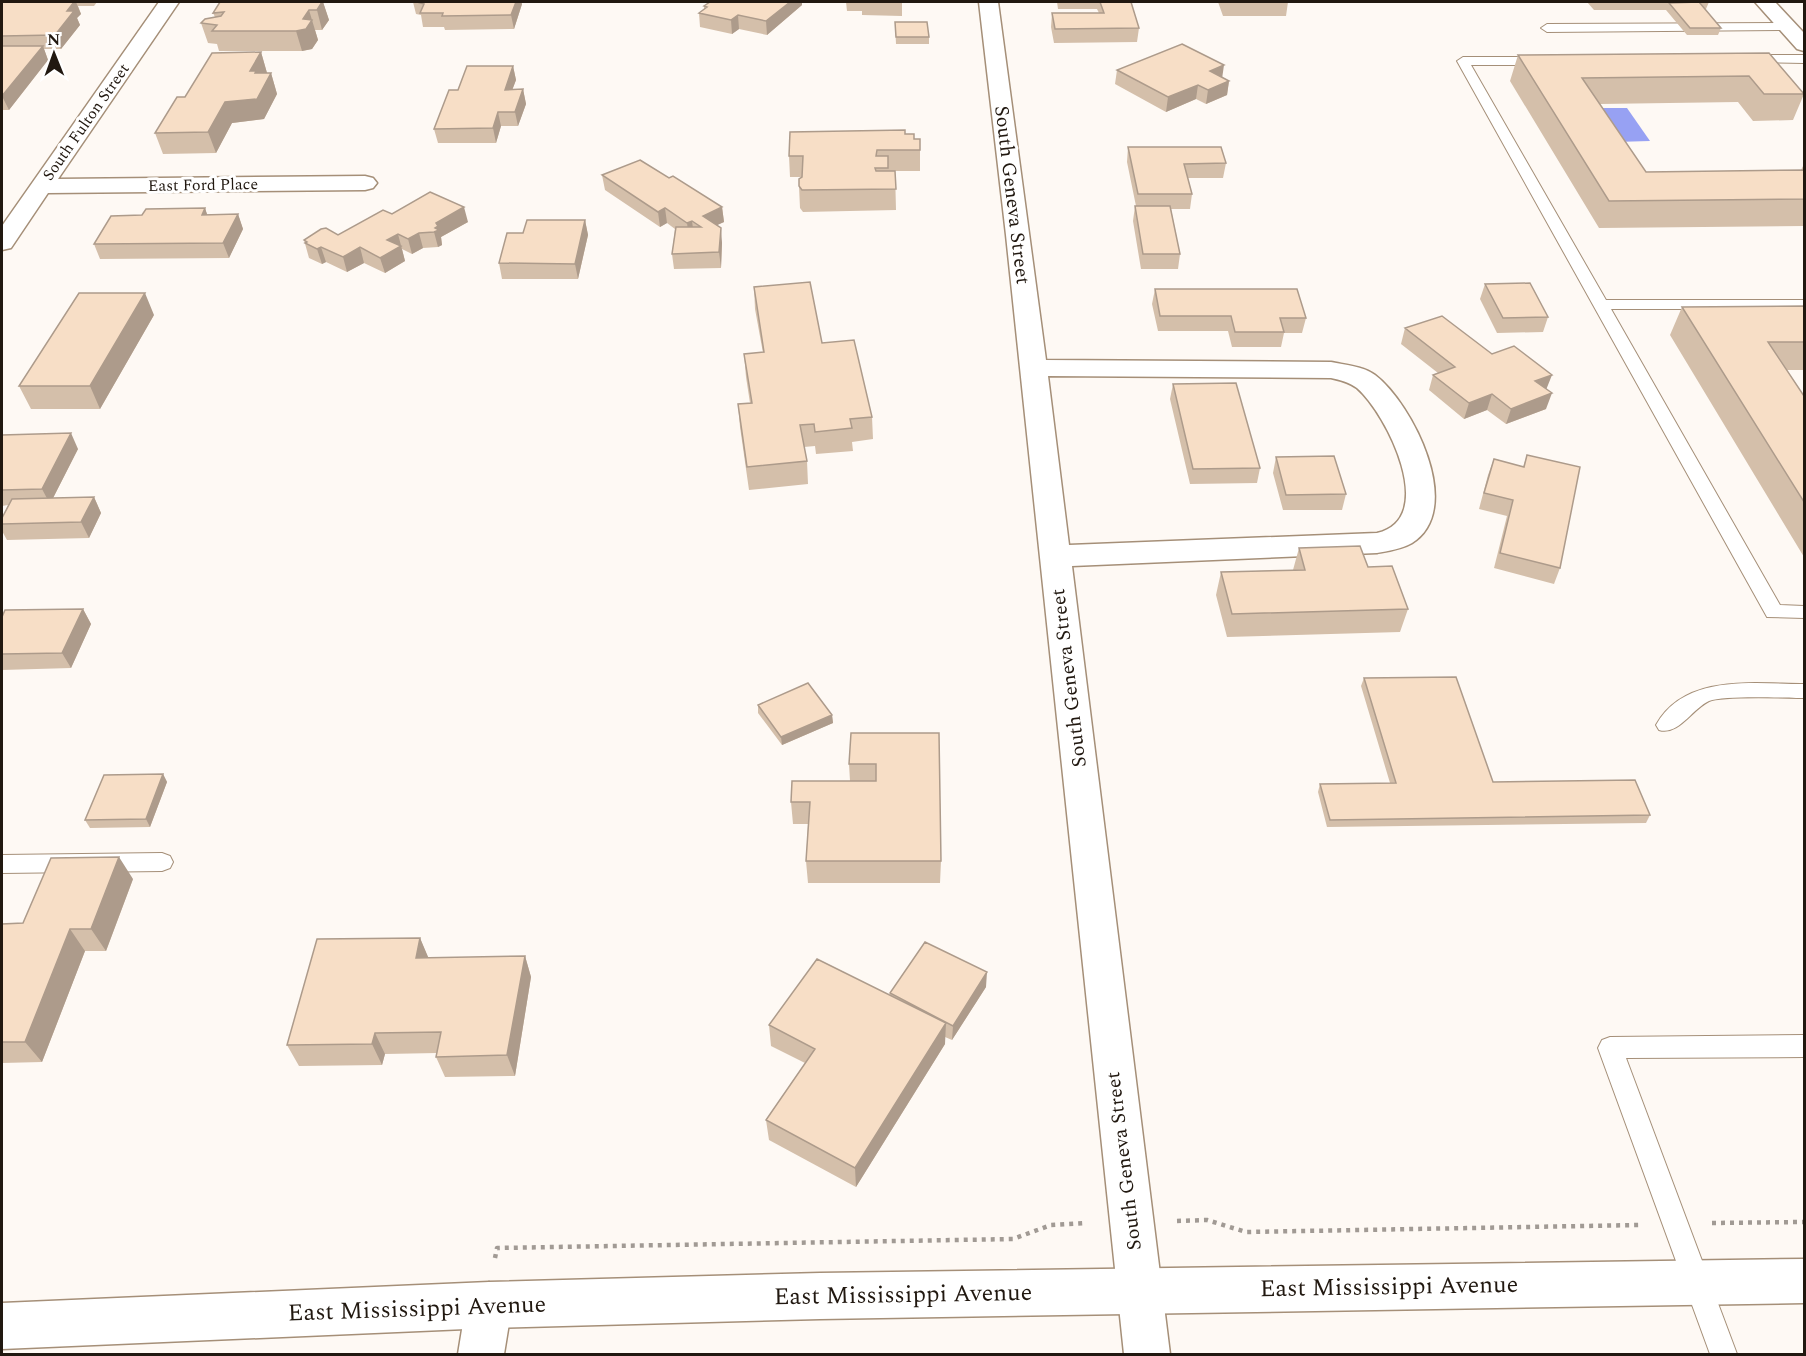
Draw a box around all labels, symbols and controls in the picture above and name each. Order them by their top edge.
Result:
north arrow [24,24,84,84]
text: N [47,28,60,52]
street label: South Fulton Street [36,58,136,186]
street label: South Geneva Street [986,104,1038,286]
street label: East Ford Place [148,172,258,198]
street label: South Geneva Street [1043,587,1095,769]
street label: South Geneva Street [1098,1070,1150,1252]
street label: East Mississippi Avenue [1259,1267,1519,1307]
street label: East Mississippi Avenue [773,1275,1033,1315]
street label: East Mississippi Avenue [287,1286,547,1332]

